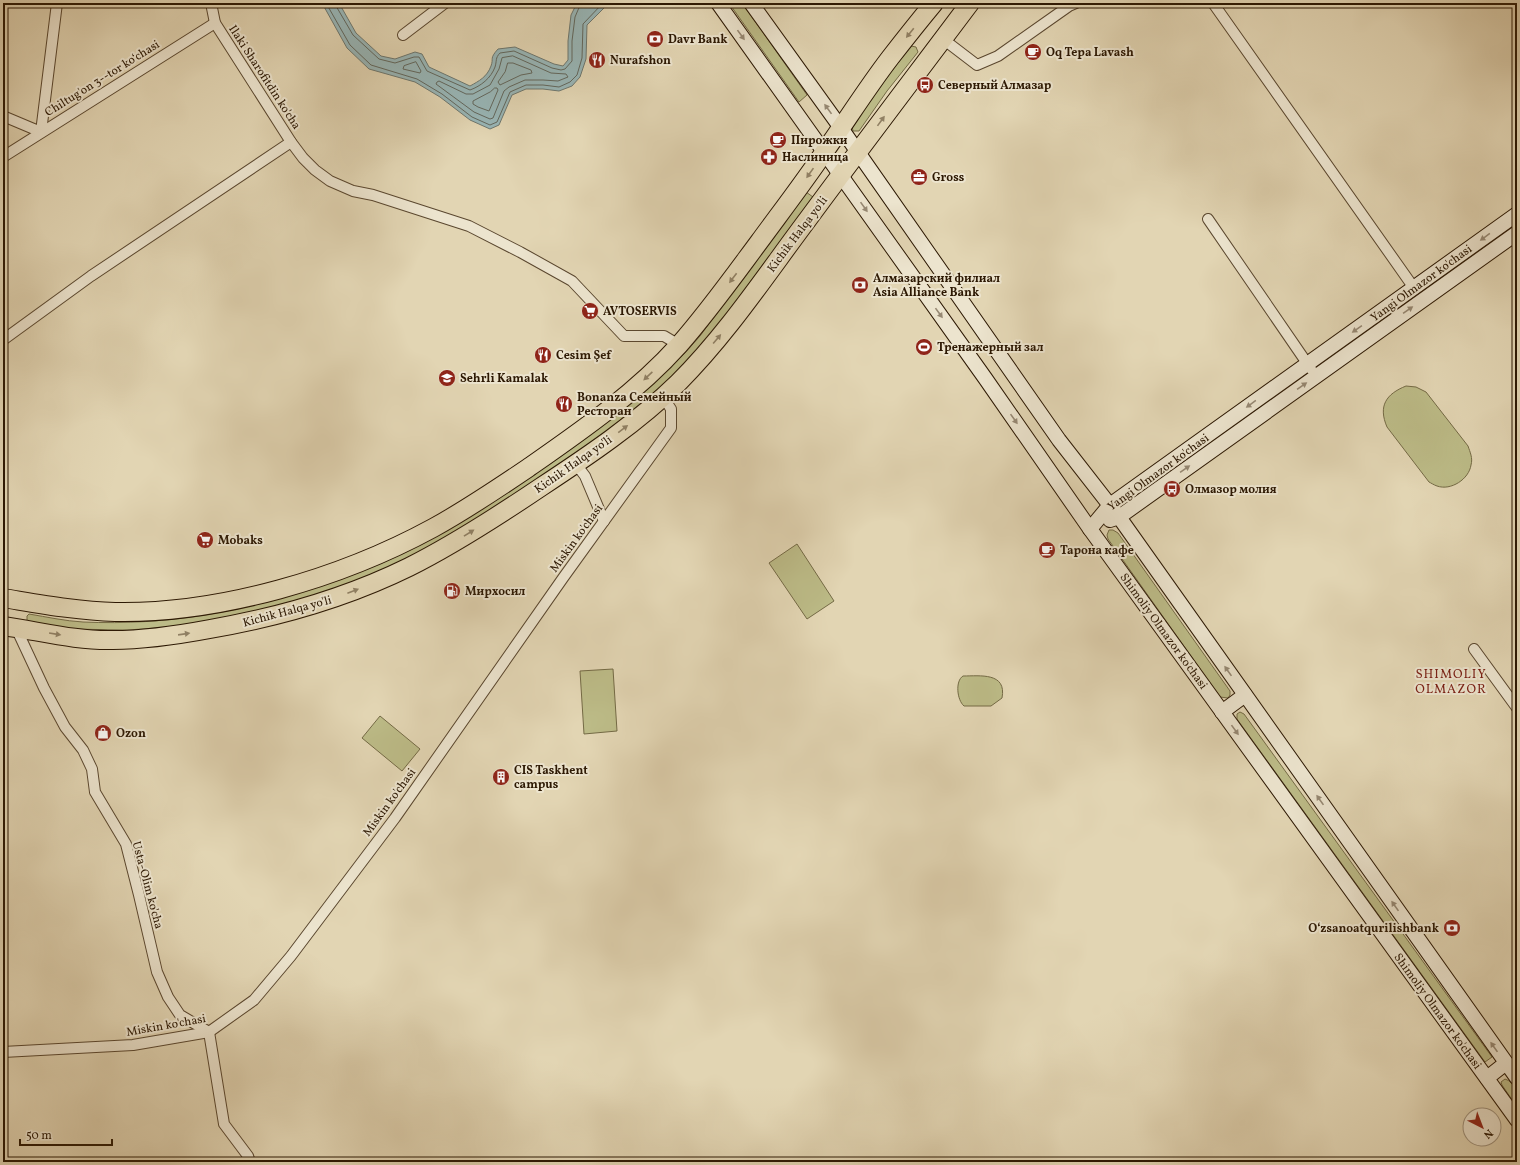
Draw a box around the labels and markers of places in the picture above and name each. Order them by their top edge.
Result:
bank icon: Davr Bank [645,29,665,49]
place label: Davr Bank [668,32,728,48]
cafe icon: Oq Tepa Lavash [1023,42,1043,62]
place label: Oq Tepa Lavash [1046,45,1134,61]
restaurant icon: Nurafshon [587,50,607,70]
place label: Nurafshon [610,53,671,69]
bus stop icon: Северный Алмазар [915,75,935,95]
place label: Северный Алмазар [938,78,1052,94]
cafe icon: Пирожки [768,130,788,150]
place label: Пирожки [791,133,848,149]
pharmacy icon: Наслиница [759,147,779,167]
place label: Наслиница [782,150,849,166]
office icon: Gross [909,167,929,187]
place label: Gross [932,170,965,186]
place label: Алмазарский филиал Asia Alliance Bank [873,271,1000,301]
bank icon: Алмазарский филиал Asia Alliance Bank [850,275,870,295]
supermarket icon: AVTOSERVIS [580,301,600,321]
place label: AVTOSERVIS [603,304,677,320]
sports icon: Тренажерный зал [914,337,934,357]
place label: Тренажерный зал [937,340,1044,356]
restaurant icon: Cesim Şef [533,345,553,365]
place label: Cesim Şef [556,348,612,364]
school or university icon: Sehrli Kamalak [437,368,457,388]
place label: Sehrli Kamalak [460,371,549,387]
place label: Bonanza Семейный Ресторан [577,390,692,420]
restaurant icon: Bonanza Семейный Ресторан [554,394,574,414]
bus stop icon: Олмазор молия [1162,479,1182,499]
place label: Олмазор молия [1185,482,1277,498]
supermarket icon: Mobaks [195,530,215,550]
place label: Mobaks [218,533,263,549]
cafe icon: Тарона кафе [1037,540,1057,560]
place label: Тарона кафе [1060,543,1134,559]
fuel station icon: Мирхосил [442,581,462,601]
place label: Мирхосил [465,584,525,600]
shop icon: Ozon [93,723,113,743]
place label: Ozon [116,726,146,742]
place label: CIS Taskhent campus [514,763,588,793]
building icon: CIS Taskhent campus [491,767,511,787]
bank icon: Oʻzsanoatqurilishbank [1442,918,1462,938]
place label: Oʻzsanoatqurilishbank [1308,921,1440,937]

